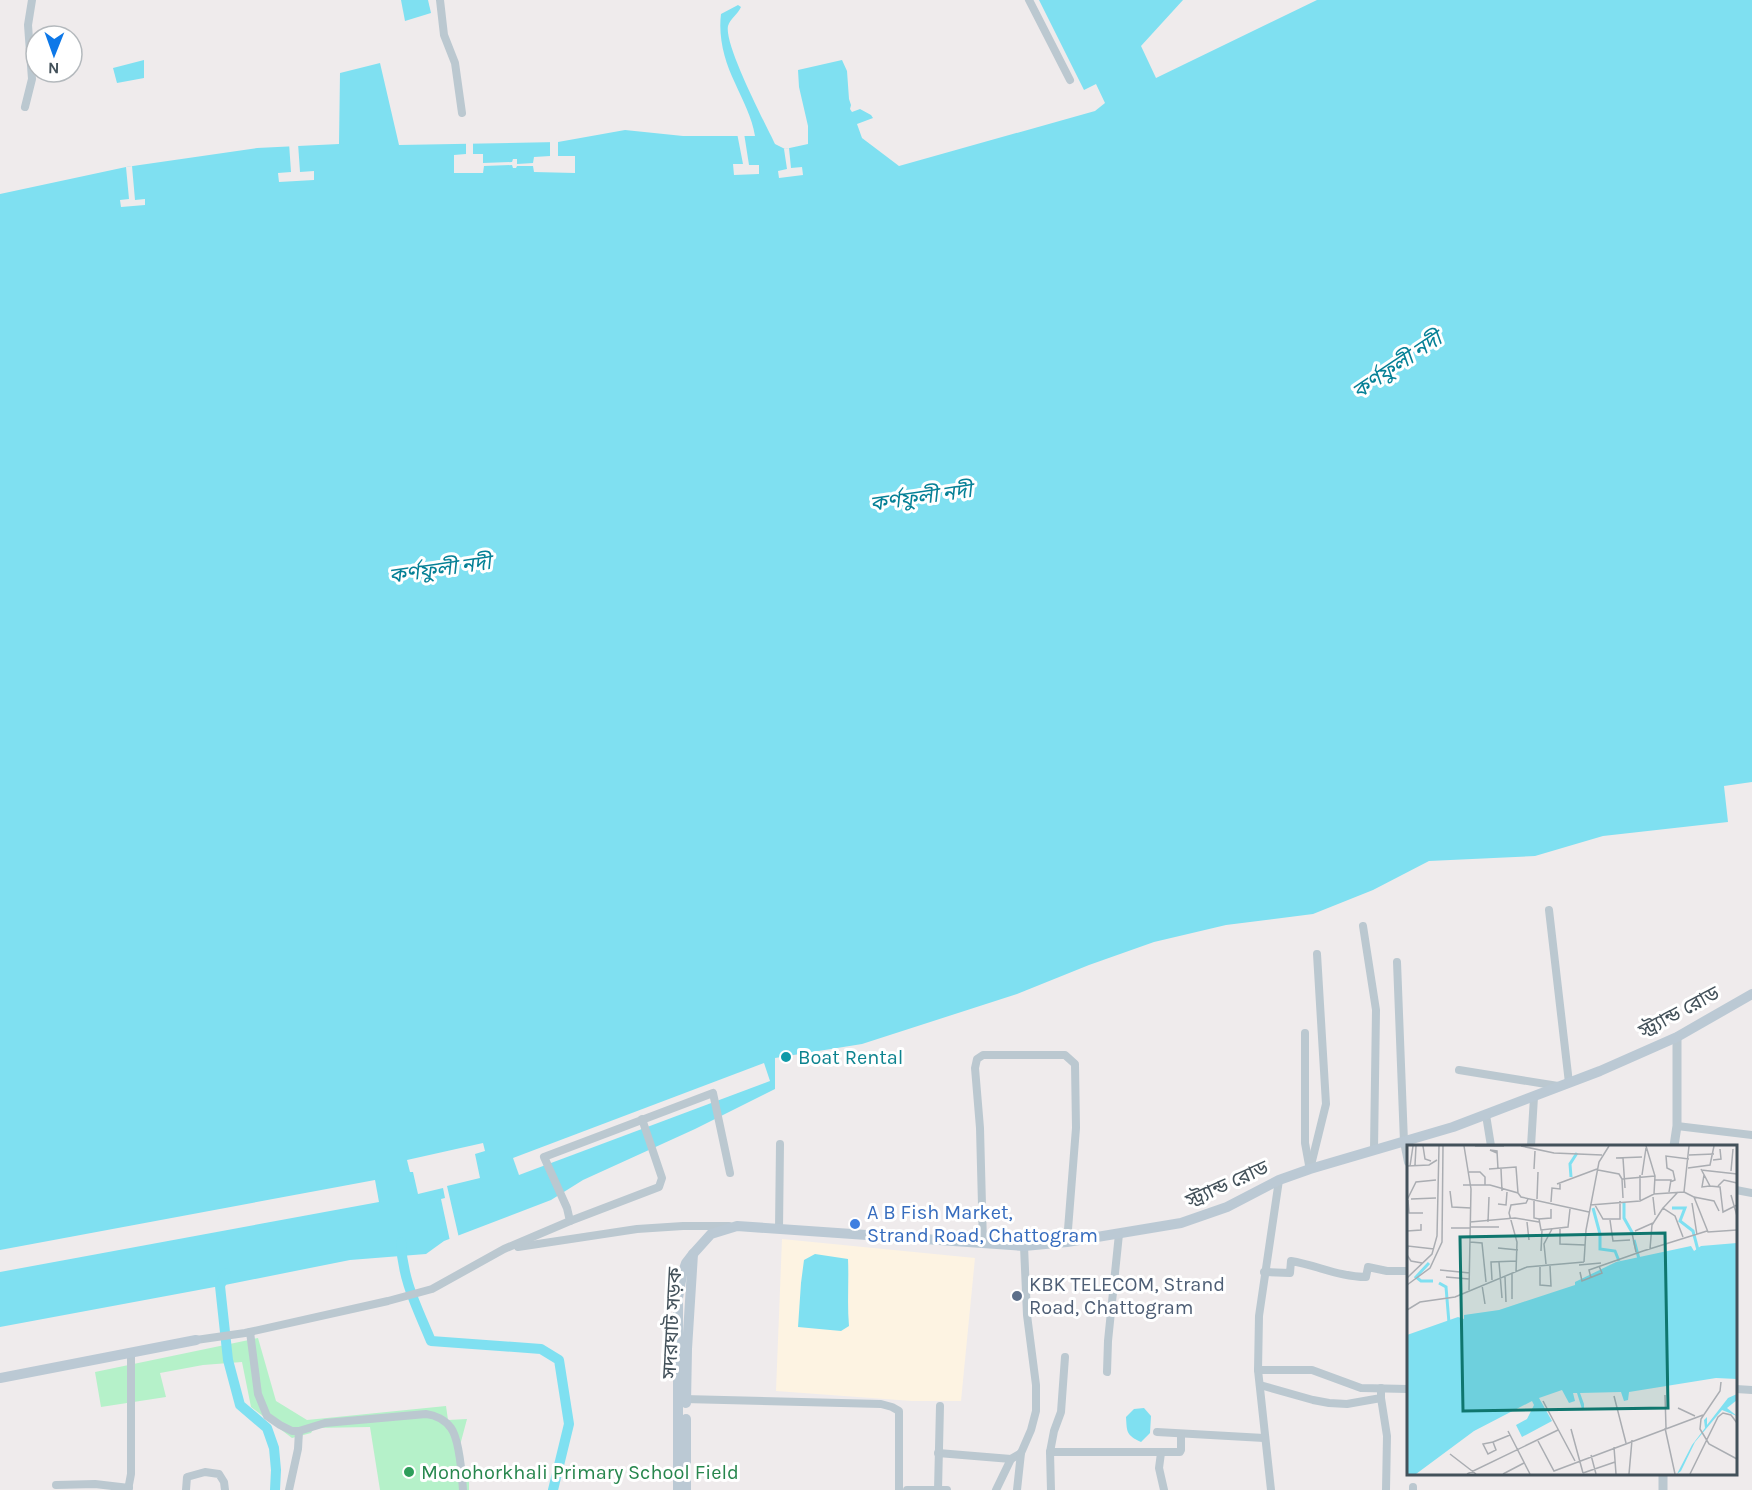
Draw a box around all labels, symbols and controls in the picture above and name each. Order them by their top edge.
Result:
north arrow [24,24,84,84]
text: N [48,59,60,78]
water label: কর্ণফুলী নদী [1347,323,1450,404]
water label: কর্ণফুলী নদী [868,476,978,516]
water label: কর্ণফুলী নদী [387,548,497,588]
street label: স্ট্র্যান্ড রোড [1633,980,1724,1043]
place label: Boat Rental [798,1046,903,1069]
marker: Boat Rental [779,1050,793,1064]
inset map [1407,1145,1737,1475]
street label: স্ট্র্যান্ড রোড [1181,1154,1272,1213]
place label: A B Fish Market, Strand Road, Chattogram [867,1201,1098,1247]
marker: A B Fish Market, Strand Road, Chattogram [848,1217,862,1231]
street label: সদরঘাট সড়ক [657,1266,686,1380]
place label: KBK TELECOM, Strand Road, Chattogram [1029,1273,1225,1319]
marker: KBK TELECOM, Strand Road, Chattogram [1010,1289,1024,1303]
place label: Monohorkhali Primary School Field [421,1461,739,1484]
marker: Monohorkhali Primary School Field [402,1465,416,1479]

